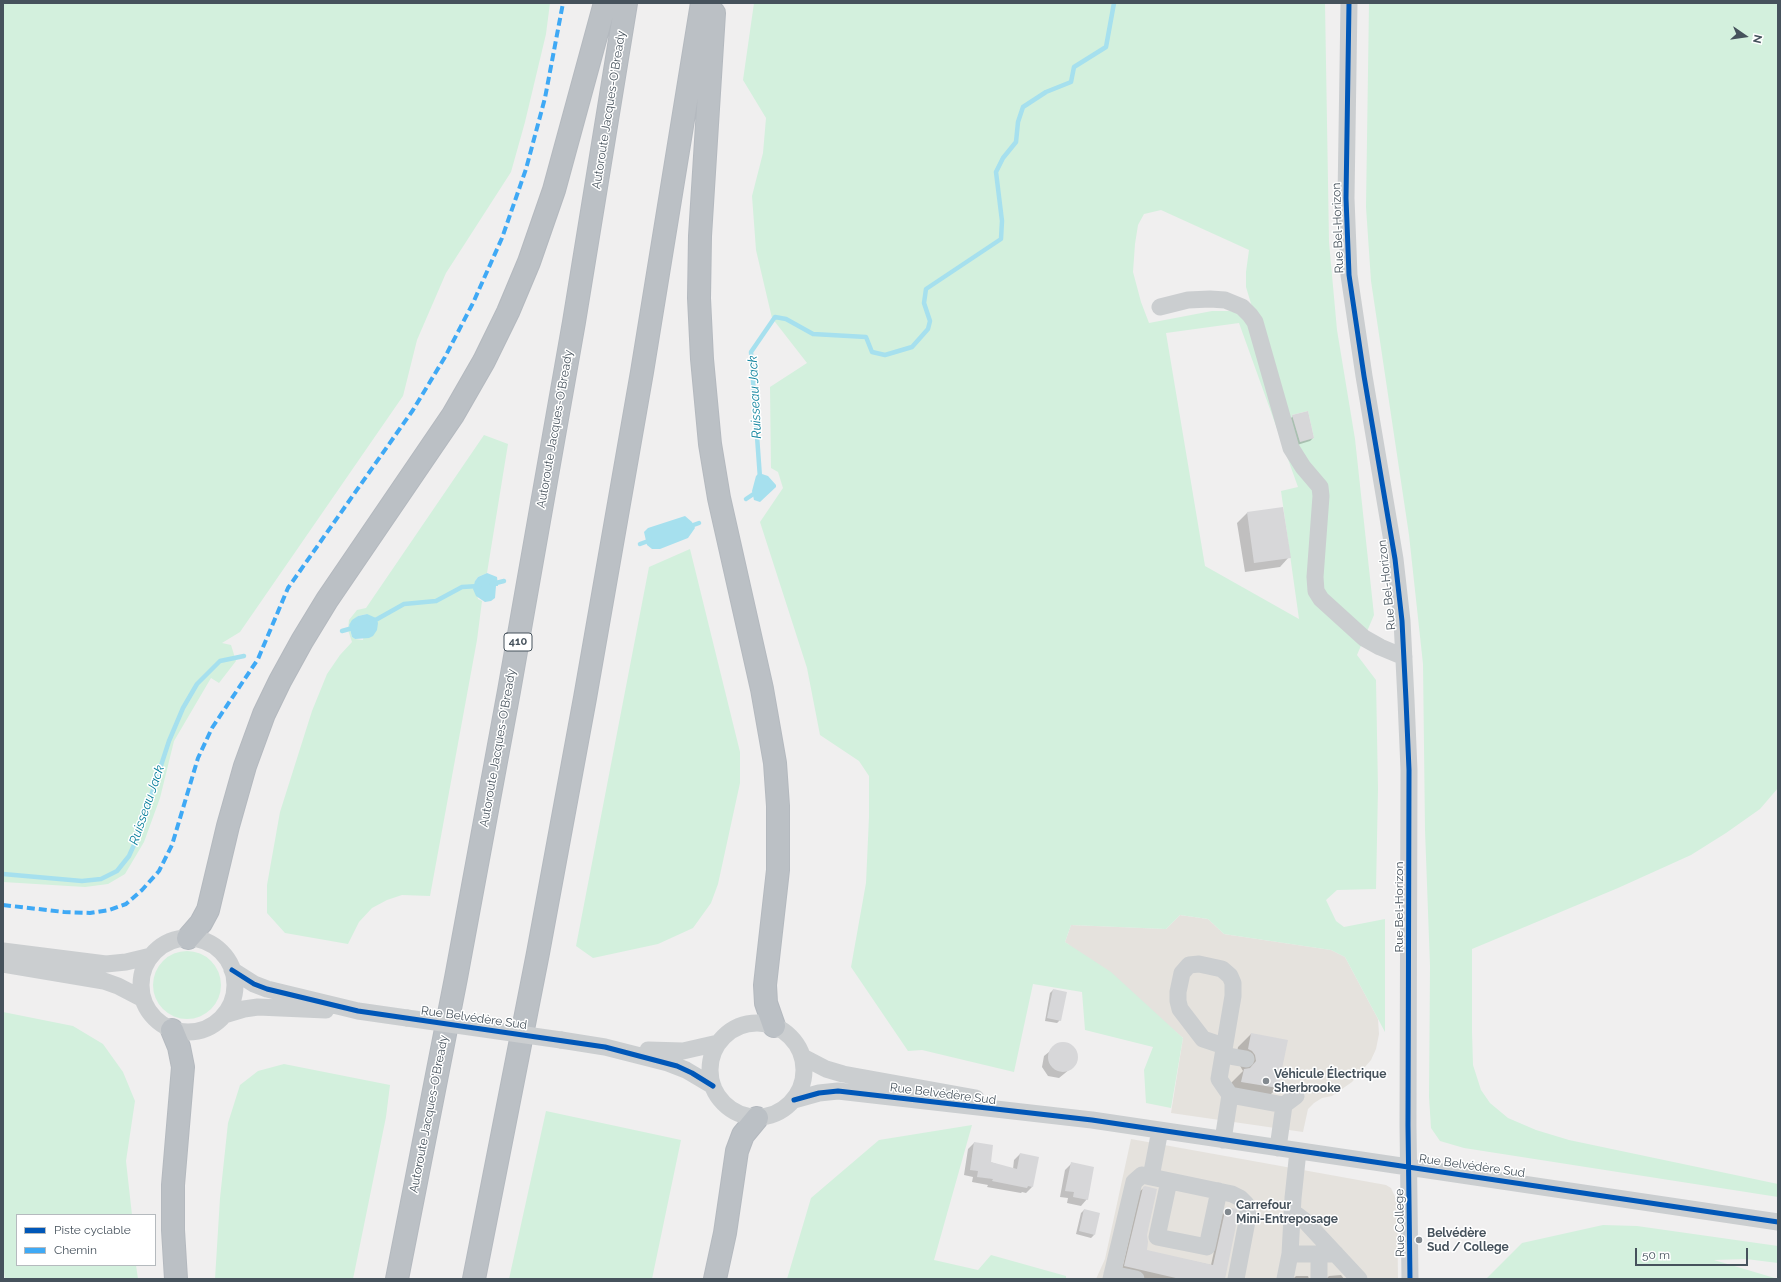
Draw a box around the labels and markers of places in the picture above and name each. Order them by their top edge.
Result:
place label: Véhicule Électrique Sherbrooke [1274,1067,1386,1095]
marker: Véhicule Électrique Sherbrooke [1261,1076,1271,1086]
place label: Carrefour Mini-Entreposage [1236,1198,1338,1226]
marker: Carrefour Mini-Entreposage [1223,1207,1233,1217]
place label: Belvédère Sud / College [1427,1226,1509,1254]
marker: Belvédère Sud / College [1414,1235,1424,1245]

